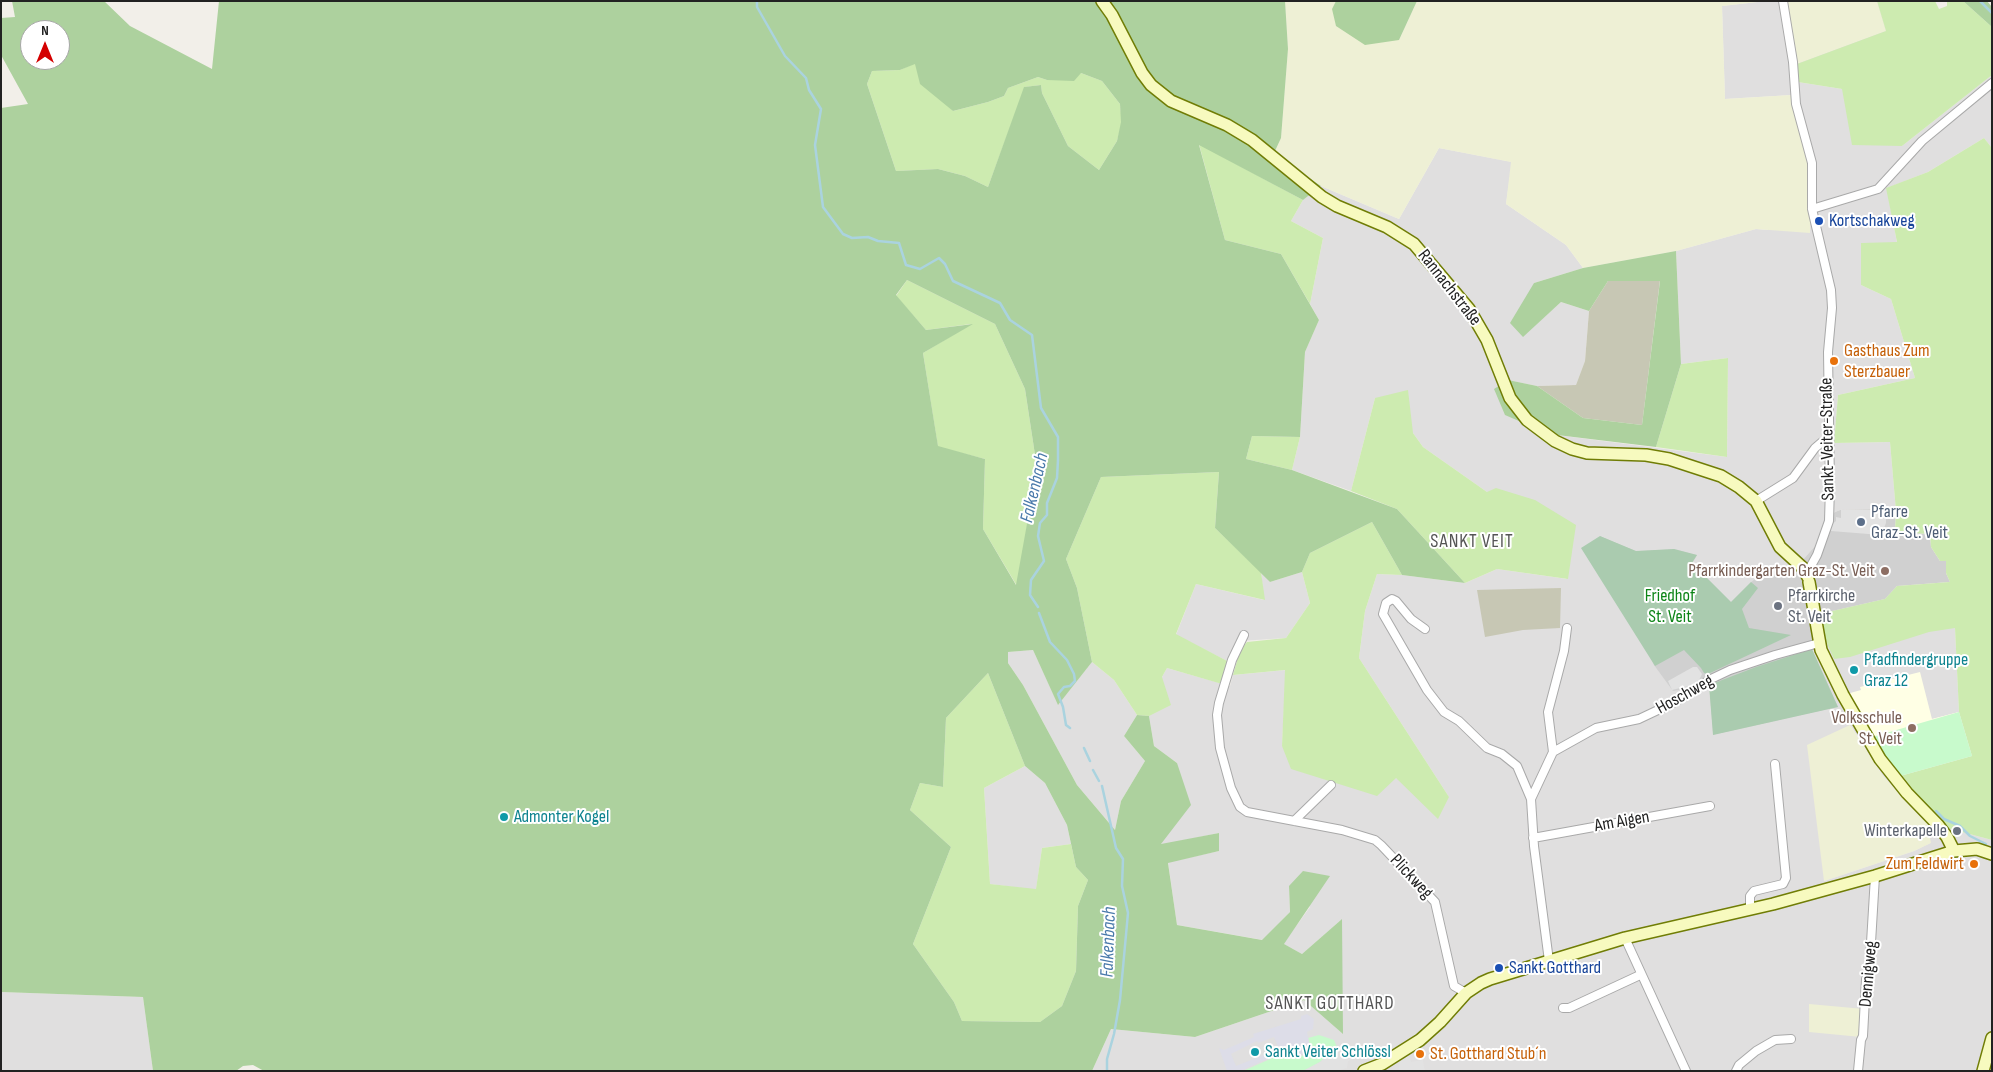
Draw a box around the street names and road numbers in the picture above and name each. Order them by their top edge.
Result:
street label: Rannachstraße [1413,246,1485,330]
street label: Sankt-Veiter-Straße [1816,377,1840,501]
street label: Hoschweg [1652,670,1718,720]
street label: Am Aigen [1593,807,1651,837]
street label: Plickweg [1385,850,1437,904]
street label: Dennigweg [1855,940,1883,1008]

